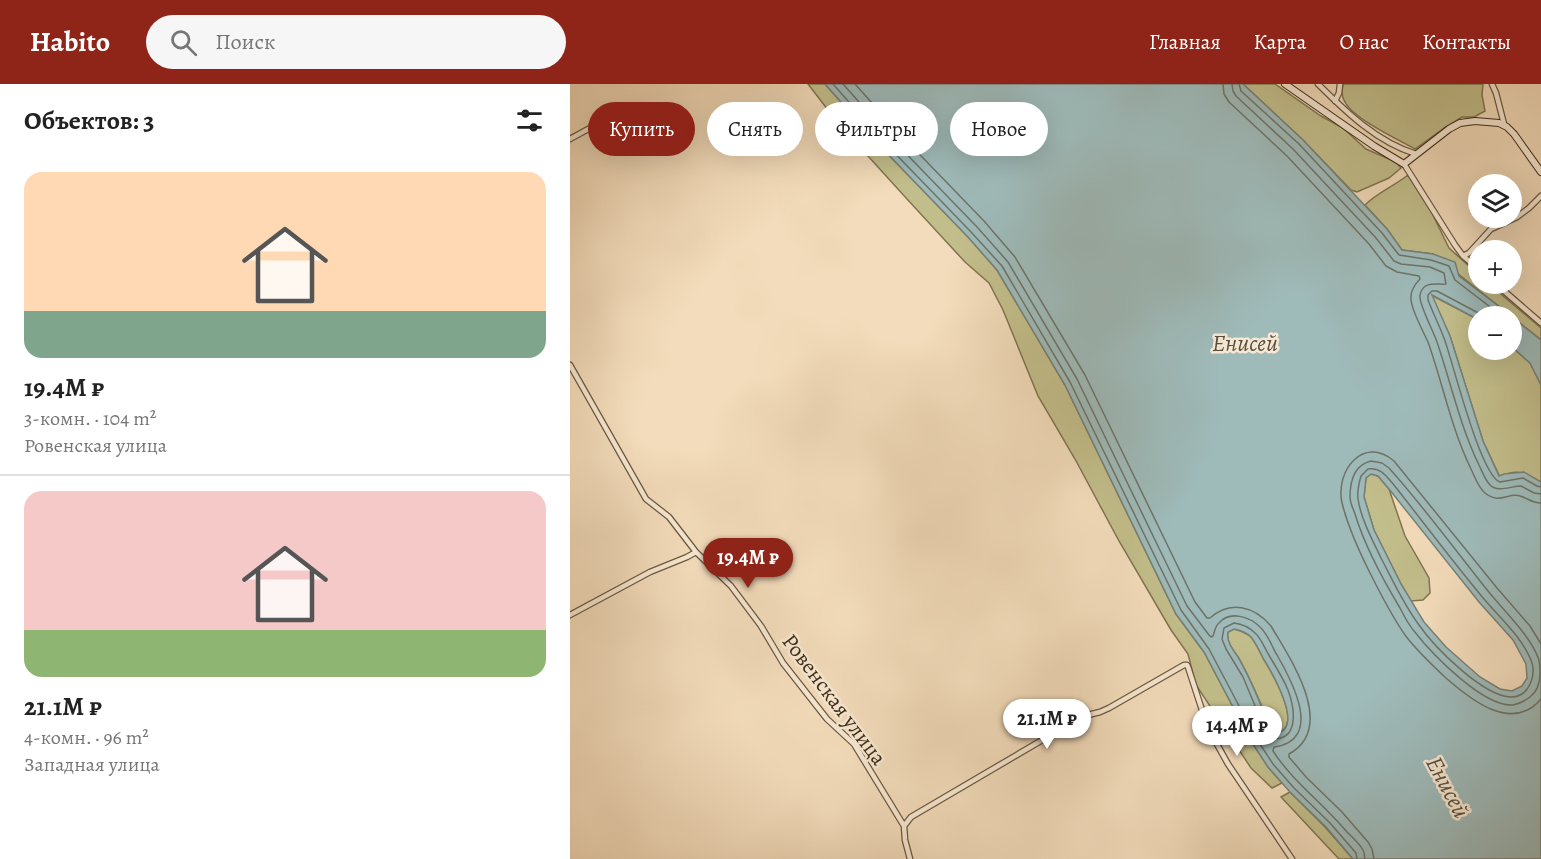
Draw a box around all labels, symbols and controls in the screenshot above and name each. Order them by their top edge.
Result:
search box [146,15,566,69]
text: Habito [30,23,110,61]
icon: search [167,26,200,59]
text: Поиск [215,27,275,57]
text: Главная [1149,28,1221,56]
text: Карта [1254,28,1306,56]
text: О нас [1339,28,1389,56]
text: Контакты [1422,28,1511,56]
chip: Купить [588,102,695,156]
chip: Снять [707,102,803,156]
chip: Фильтры [815,102,938,156]
chip: Новое [950,102,1048,156]
text: Объектов: 3 [24,103,154,138]
icon: filters [513,104,546,137]
map controls [1468,174,1522,360]
button: layers [1468,174,1522,228]
icon: home [231,211,339,319]
button: + [1468,240,1522,294]
button: − [1468,306,1522,360]
water label: Енисей [1212,327,1278,359]
text: 19.4M ₽ [24,370,104,405]
text: 3-комн. · 104 m² [24,405,156,432]
text: Ровенская улица [24,432,167,459]
icon: home [231,530,339,638]
pin: 19.4M ₽ [693,538,803,589]
text: 19.4M ₽ [717,544,779,571]
street label: Ровенская улица [775,628,894,772]
text: 21.1M ₽ [24,689,102,724]
pin: 21.1M ₽ [992,699,1102,750]
text: 21.1M ₽ [1017,705,1077,732]
pin: 14.4M ₽ [1182,706,1292,757]
text: 14.4M ₽ [1206,712,1268,739]
text: 4-комн. · 96 m² [24,724,149,751]
water label: Енисей [1418,750,1478,824]
text: Западная улица [24,751,160,778]

